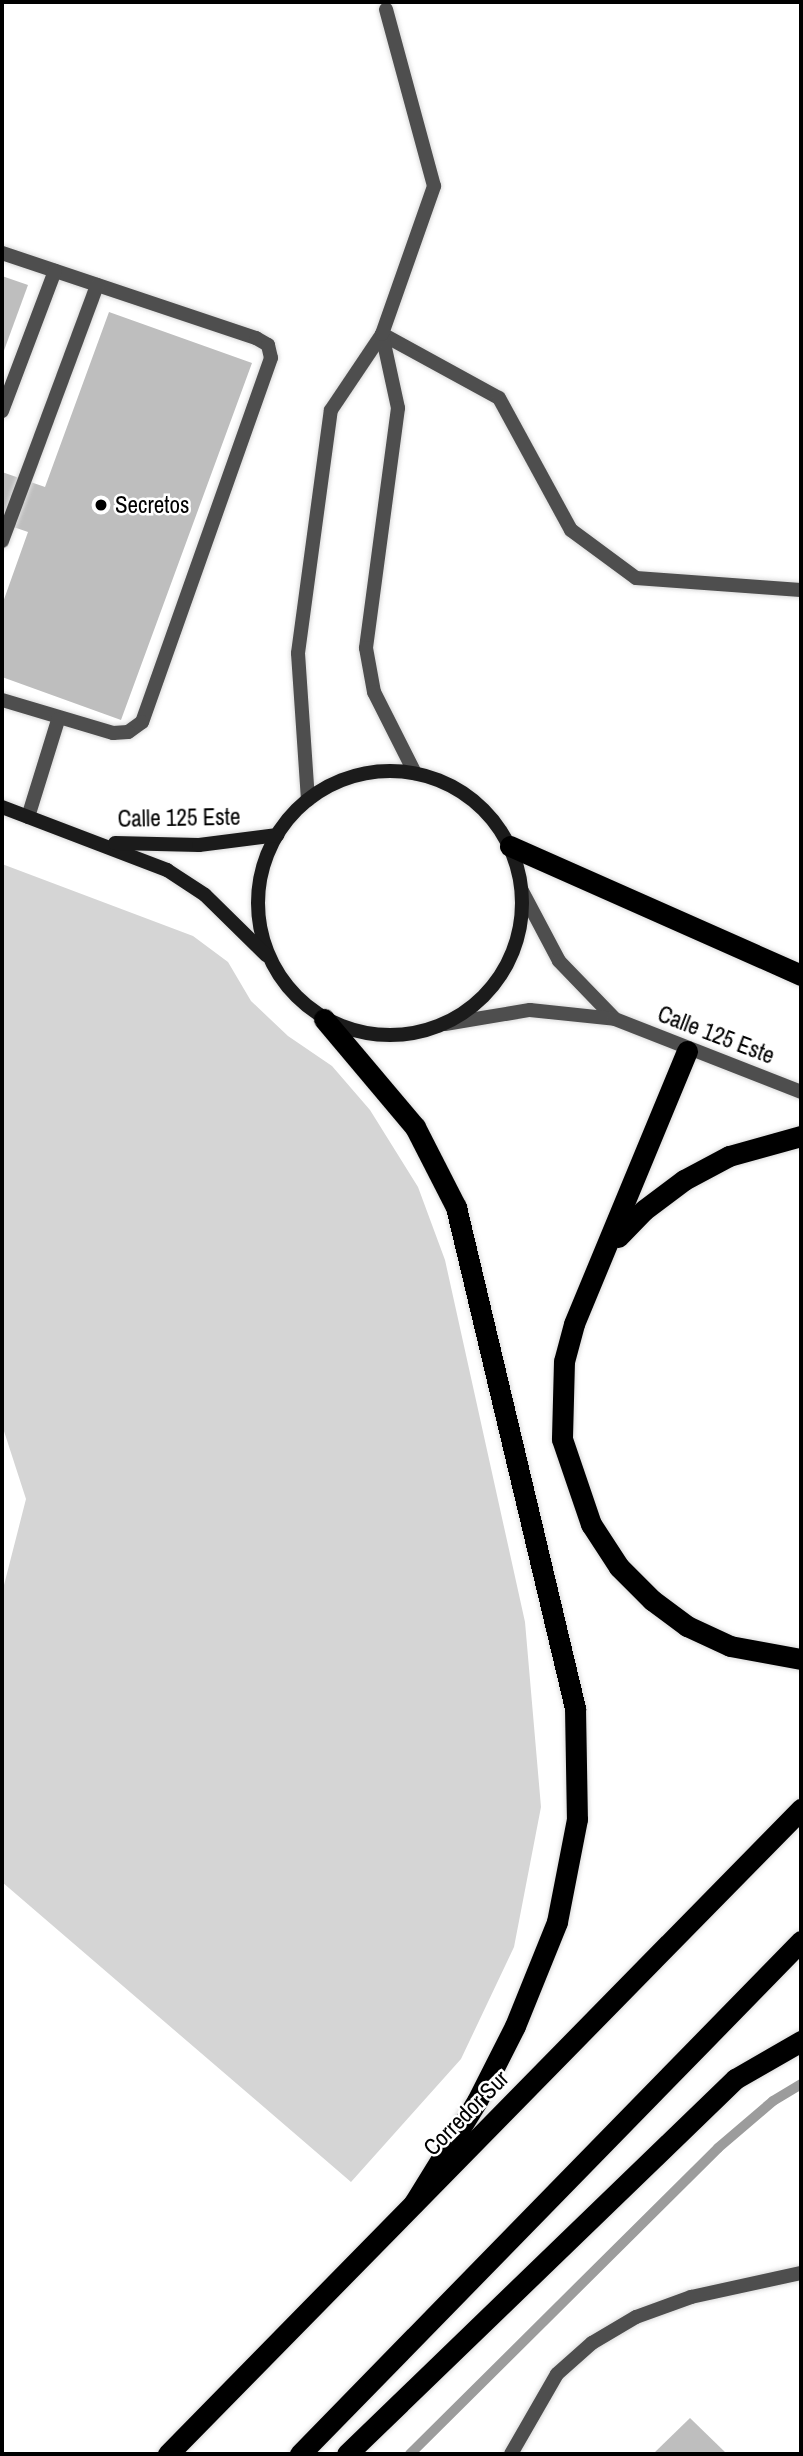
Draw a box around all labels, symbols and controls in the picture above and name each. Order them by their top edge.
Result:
place label: Secretos [115,491,189,519]
marker: Secretos [93,497,109,513]
street label: Calle 125 Este [117,803,241,833]
street label: Calle 125 Este [654,1000,778,1070]
street label: Corredor Sur [418,2065,514,2161]

